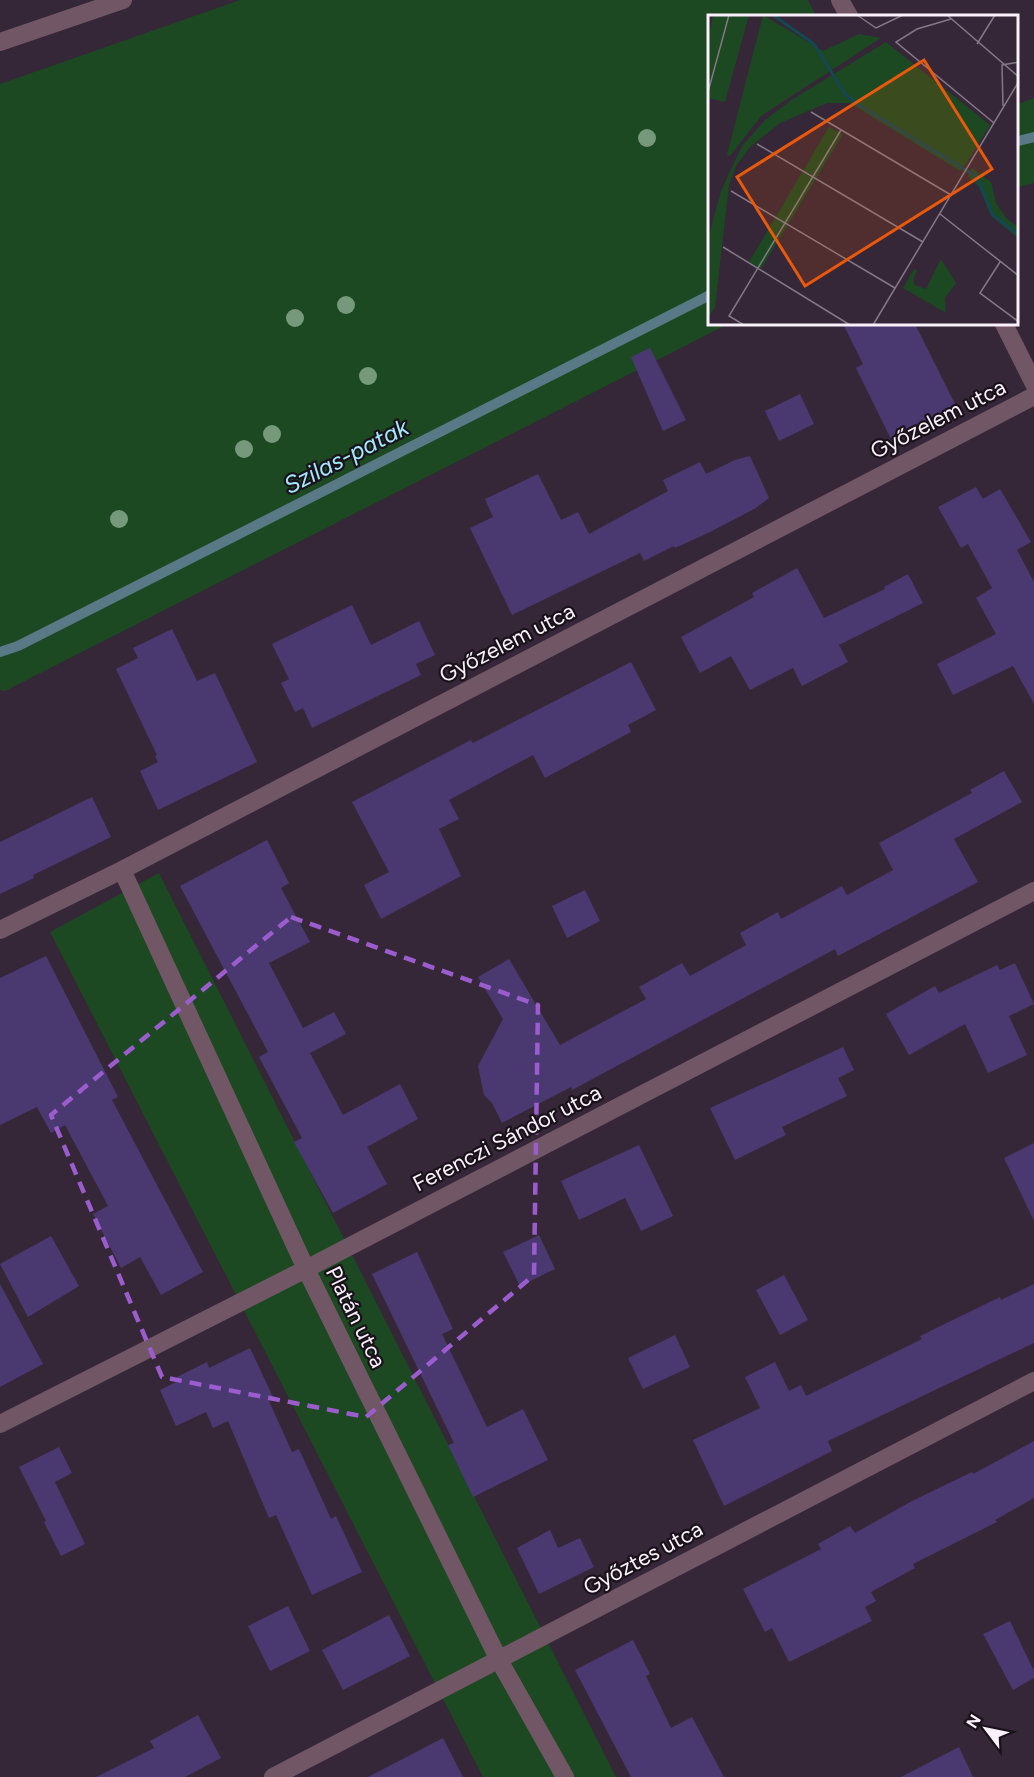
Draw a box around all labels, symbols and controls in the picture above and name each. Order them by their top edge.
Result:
inset map [708,15,1019,326]
street label: Győzelem utca [866,373,1010,465]
water label: Szilas-patak [279,412,414,500]
street label: Győzelem utca [435,597,579,689]
street label: Ferenczi Sándor utca [408,1079,606,1197]
street label: Platán utca [320,1262,392,1372]
street label: Győztes utca [579,1515,707,1601]
north arrow [956,1699,1016,1759]
text: N [962,1711,985,1732]

